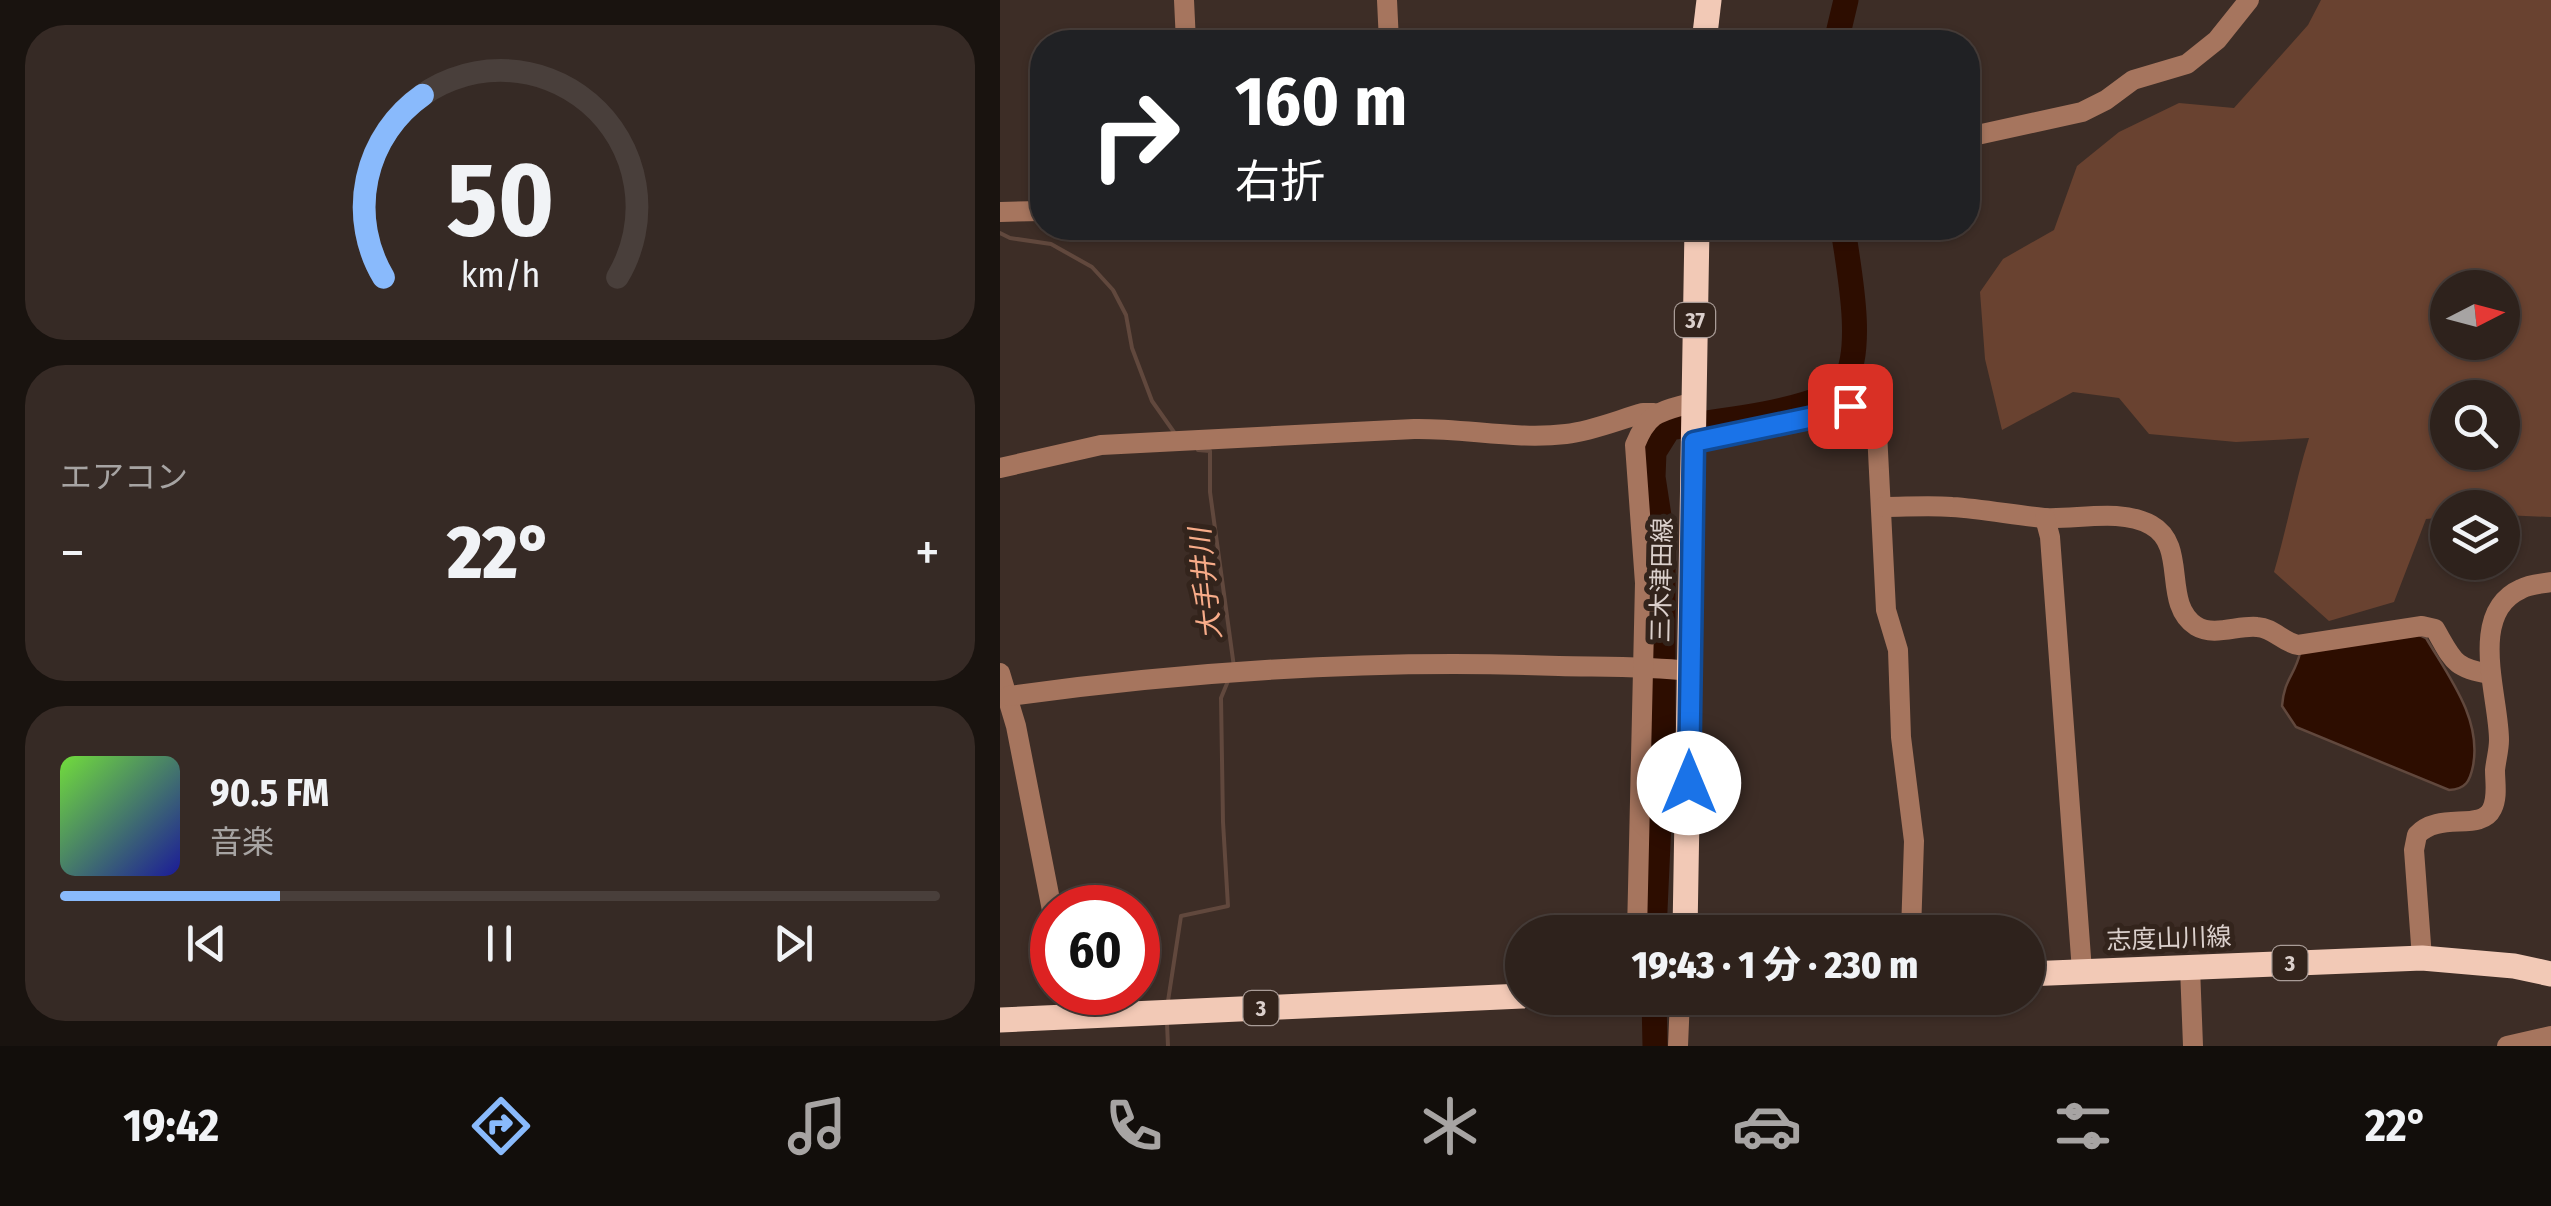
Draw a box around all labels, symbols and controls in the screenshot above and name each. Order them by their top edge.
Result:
text: 160 m [1235,60,1407,144]
icon: right [1070,70,1200,200]
text: 50 [446,138,554,263]
text: 右折 [1235,155,1325,209]
text: km/h [460,254,540,296]
north arrow [2430,270,2520,360]
map controls [2430,270,2520,580]
road number: 37 [1675,303,1715,337]
pin [1808,364,1893,449]
icon: arrive [1823,379,1878,434]
button: search [2430,380,2520,470]
text: エアコン [60,458,188,496]
button: layers [2430,490,2520,580]
text: 22° [447,508,553,598]
street label: 三木津田線 [1646,517,1678,643]
text: − [60,520,85,586]
text: + [915,520,940,586]
water label: 大手井川 [1183,524,1228,641]
position arrow [1637,731,1741,835]
text: 90.5 FM [210,770,329,816]
text: 音楽 [210,823,274,861]
speed limit sign: 60 [1030,885,1160,1015]
icon: previous [179,916,234,971]
icon: pause [472,916,527,971]
icon: next [766,916,821,971]
street label: 志度山川線 [2106,922,2232,956]
text: 19:43 · 1 分 · 230 m [1632,942,1918,988]
road number: 3 [2272,946,2308,980]
road number: 3 [1244,991,1278,1025]
icon: directions [466,1091,536,1161]
icon: music [782,1091,852,1161]
icon: phone [1099,1091,1169,1161]
icon: climate [1415,1091,1485,1161]
icon: car [1732,1091,1802,1161]
icon: filters [2048,1091,2118,1161]
text: 19:42 [123,1099,219,1153]
text: 22° [2365,1099,2428,1153]

